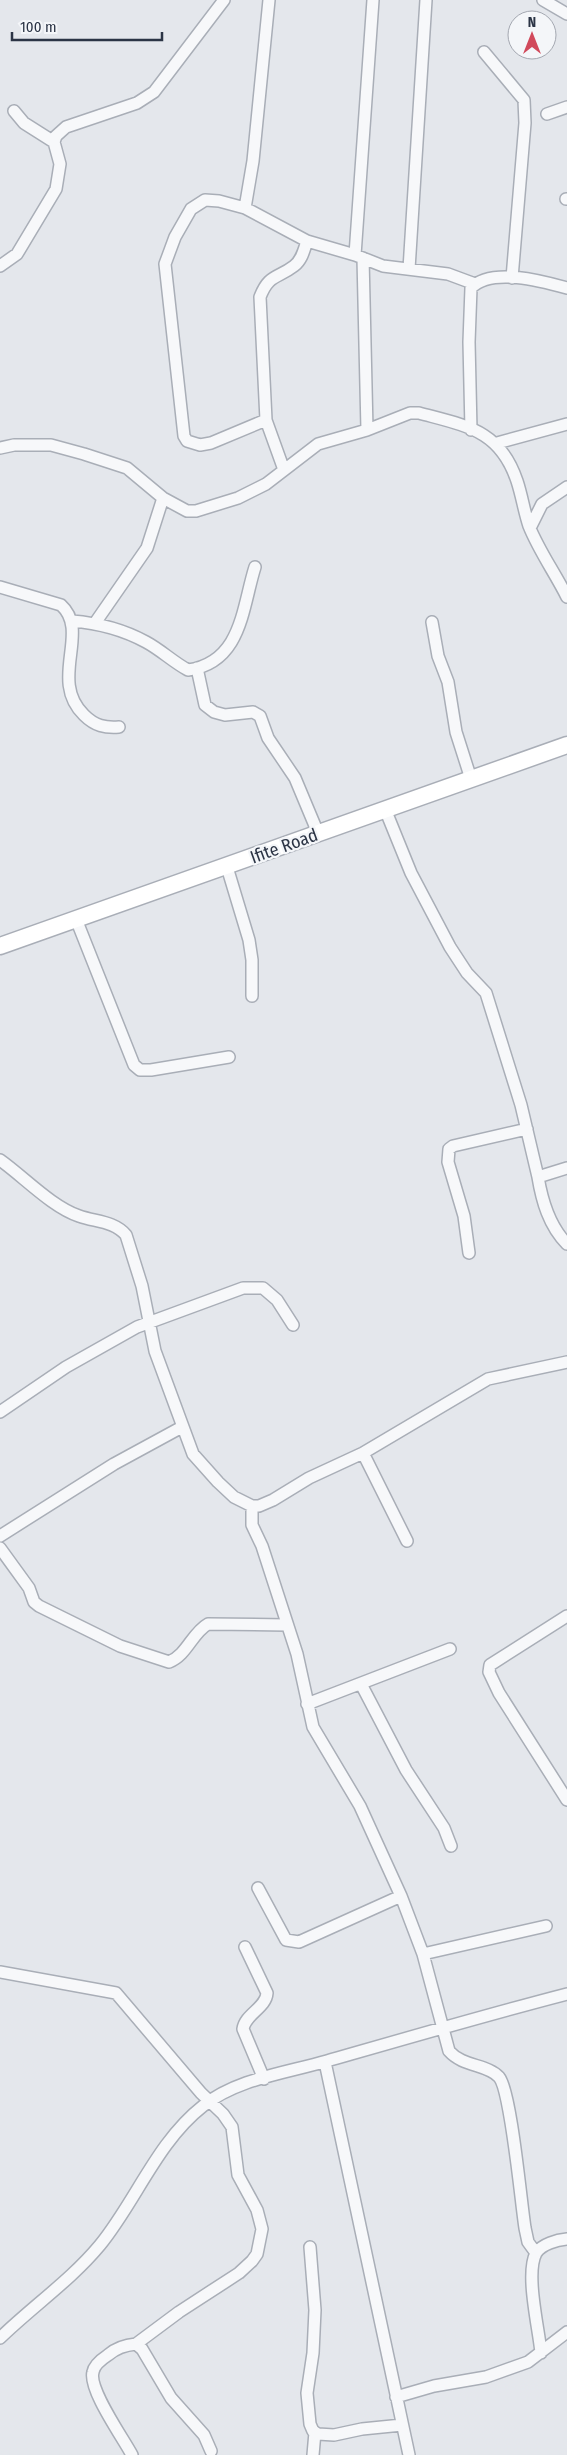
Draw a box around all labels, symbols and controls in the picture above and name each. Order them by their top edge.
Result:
scale bar [12,10,162,42]
north arrow [507,10,557,60]
text: N [528,14,536,31]
text: 100 m [20,18,57,36]
street label: Ifite Road [247,824,321,868]

